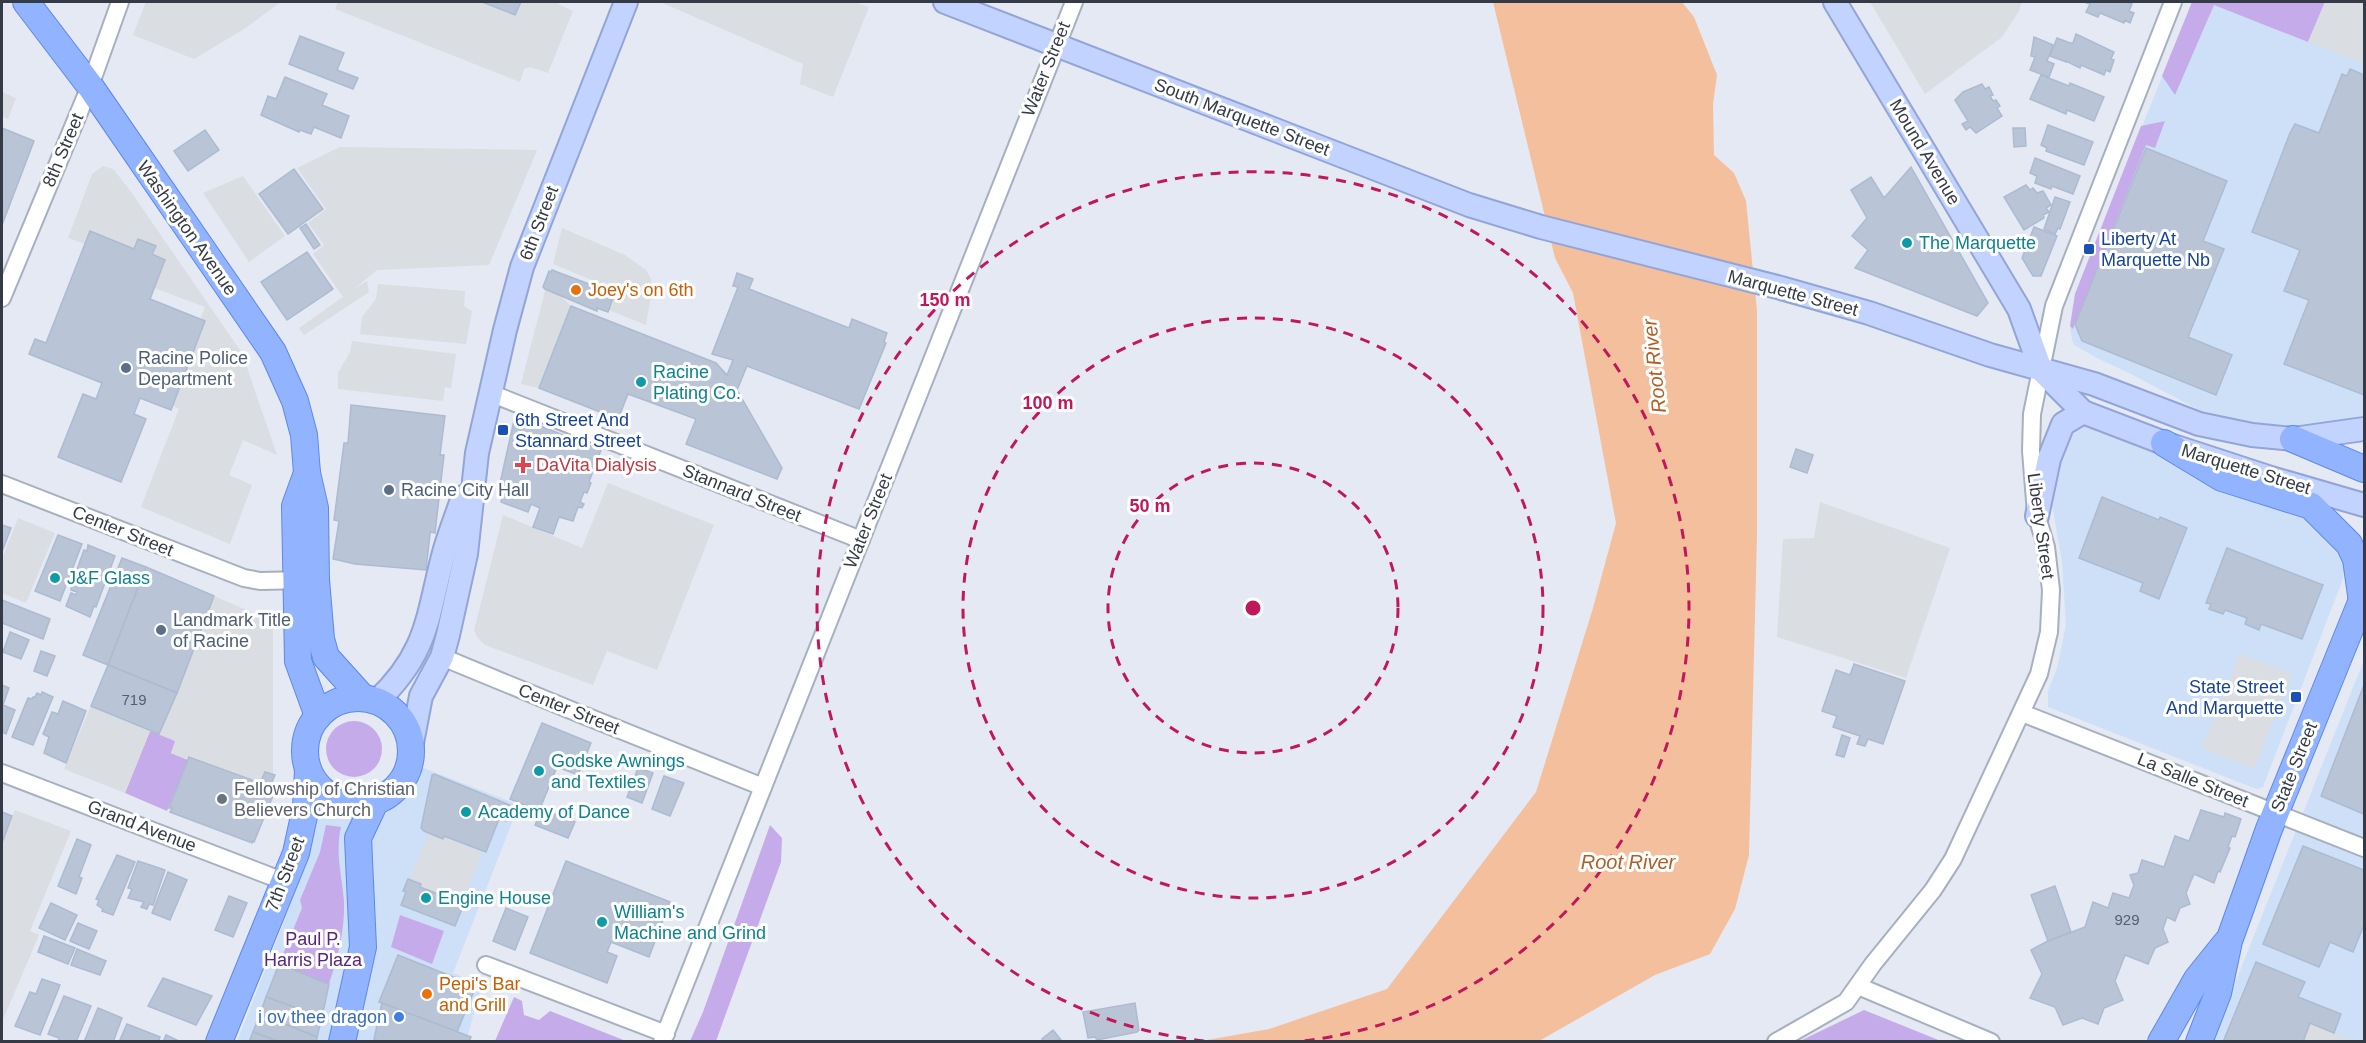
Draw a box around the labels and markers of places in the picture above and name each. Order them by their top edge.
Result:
place label: Liberty At Marquette Nb [2101,229,2210,270]
place label: The Marquette [1919,233,2036,253]
marker: The Marquette [1900,236,1914,250]
marker: Liberty At Marquette Nb [2082,242,2096,256]
place label: Joey's on 6th [588,280,694,300]
marker: Joey's on 6th [569,283,583,297]
place label: Racine Police Department [138,348,248,389]
marker: Racine Police Department [119,361,133,375]
place label: Racine Plating Co. [653,362,741,403]
marker: Racine Plating Co. [634,375,648,389]
place label: 6th Street And Stannard Street [515,410,641,451]
marker: 6th Street And Stannard Street [496,423,510,437]
place label: DaVita Dialysis [536,455,657,475]
marker: DaVita Dialysis [514,456,532,474]
place label: Racine City Hall [401,480,529,500]
marker: Racine City Hall [382,483,396,497]
place label: J&F Glass [67,568,150,588]
marker: J&F Glass [48,571,62,585]
centre of rings [1243,598,1263,618]
place label: Landmark Title of Racine [173,610,291,651]
marker: Landmark Title of Racine [154,623,168,637]
place label: State Street And Marquette [2166,677,2284,718]
marker: State Street And Marquette [2289,690,2303,704]
place label: Godske Awnings and Textiles [551,751,685,792]
marker: Godske Awnings and Textiles [532,764,546,778]
place label: Fellowship of Christian Believers Church [234,779,415,820]
marker: Fellowship of Christian Believers Church [215,792,229,806]
place label: Academy of Dance [478,802,630,822]
marker: Academy of Dance [459,805,473,819]
place label: Engine House [438,888,551,908]
marker: Engine House [419,891,433,905]
place label: William's Machine and Grind [614,902,766,943]
marker: William's Machine and Grind [595,915,609,929]
place label: Pepi's Bar and Grill [439,974,520,1015]
marker: Pepi's Bar and Grill [420,987,434,1001]
place label: i ov thee dragon [258,1007,387,1027]
marker: i ov thee dragon [392,1010,406,1024]

